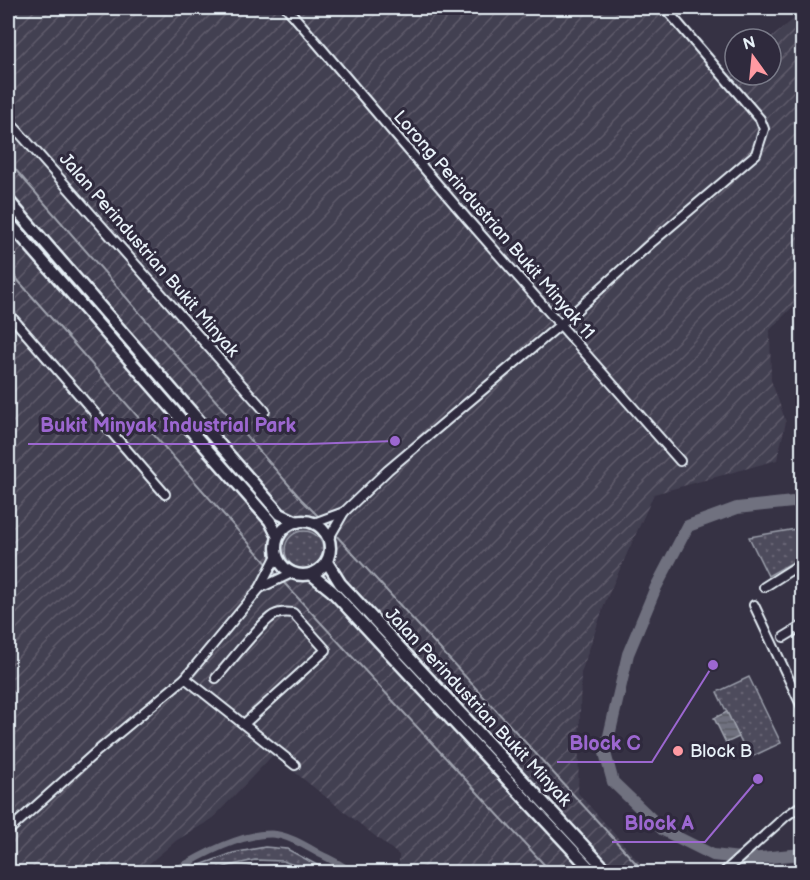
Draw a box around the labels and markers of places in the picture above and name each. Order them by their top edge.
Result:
callout: Bukit Minyak Industrial Park [28,406,308,444]
callout: Block C [557,724,652,762]
place label: Block B [690,741,752,762]
marker: Block B [671,744,685,758]
callout: Block A [612,804,705,842]

